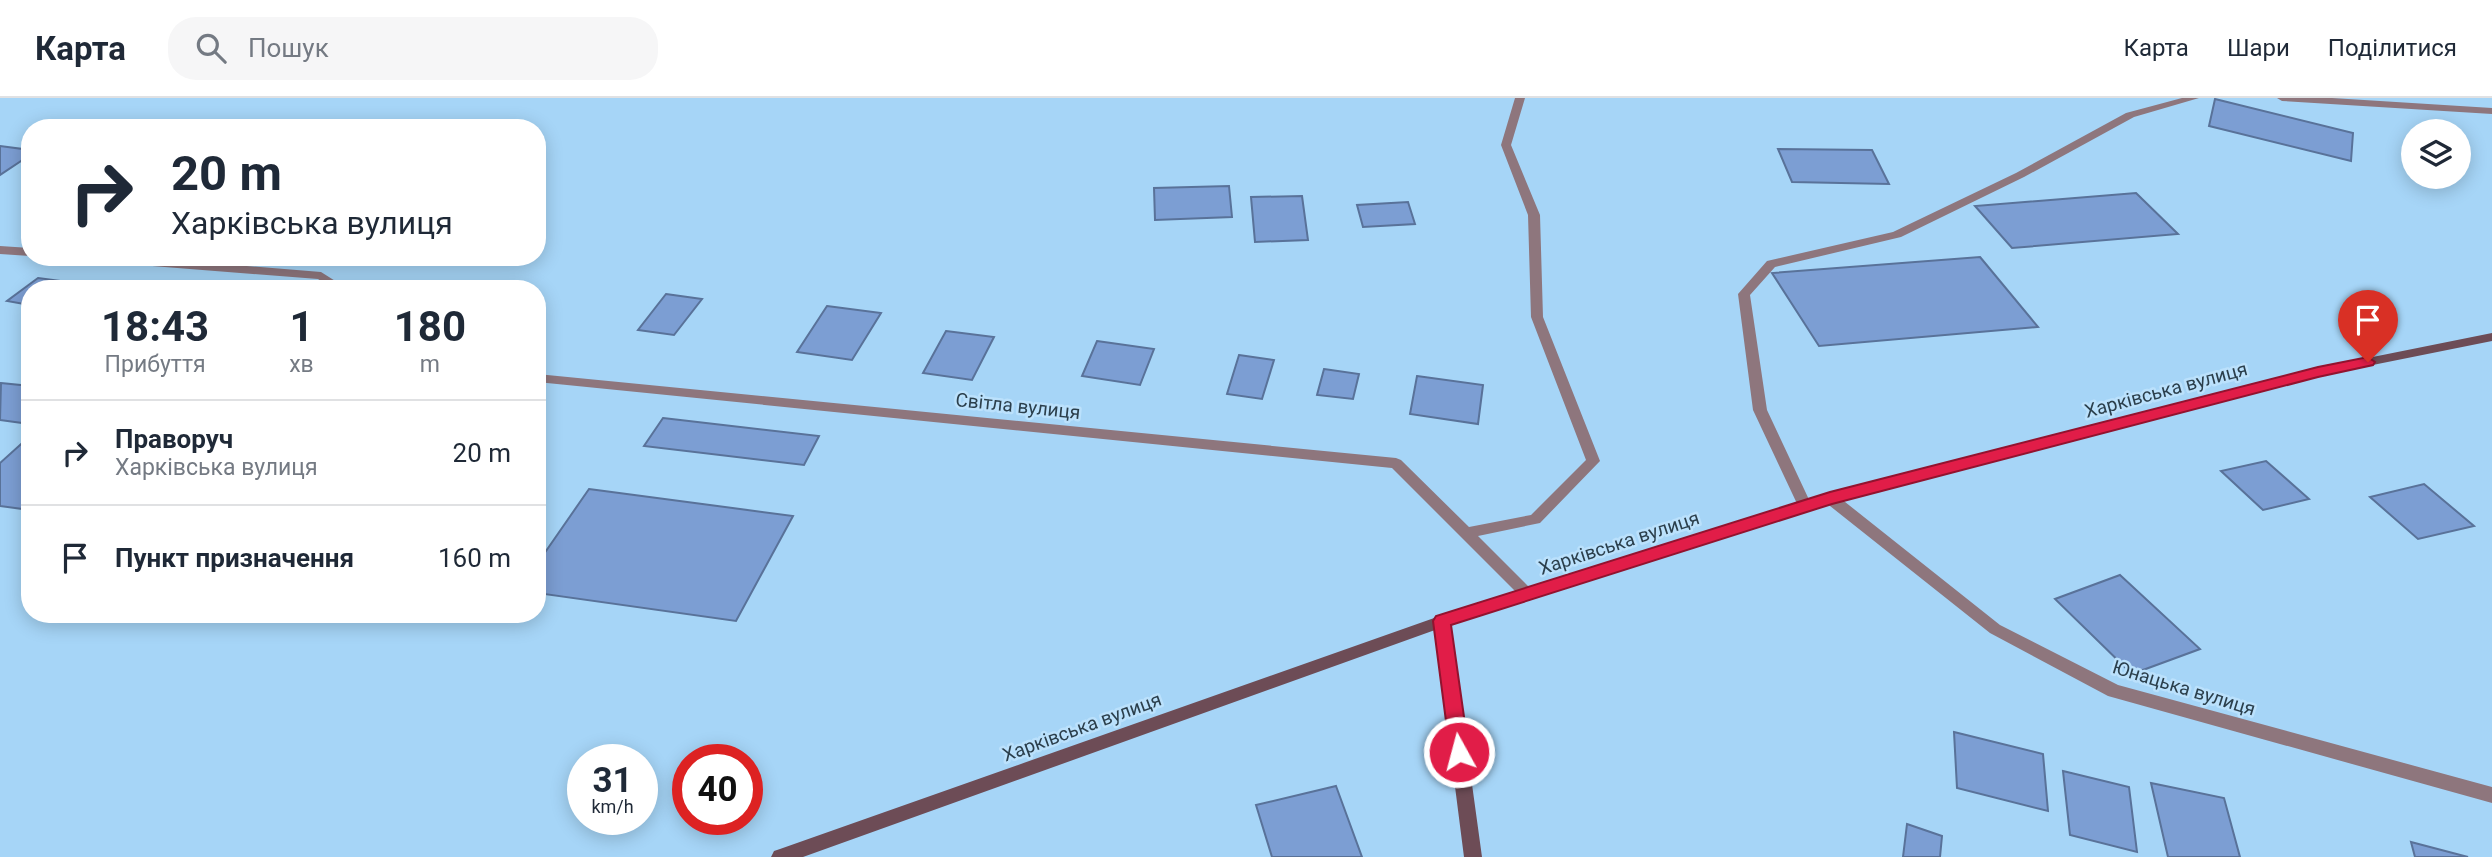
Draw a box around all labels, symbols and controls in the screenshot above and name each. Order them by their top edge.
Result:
search box [168,17,658,80]
text: Карта [35,29,126,68]
icon: search [192,29,230,67]
text: Пошук [248,33,329,63]
text: Карта [2123,34,2189,62]
text: Шари [2227,34,2290,62]
text: Поділитися [2328,34,2457,62]
map controls [2401,119,2471,189]
button: layers [2401,119,2471,189]
text: 20 m [171,145,282,202]
icon: right [56,147,147,238]
text: Харківська вулиця [171,204,453,242]
pin [2338,290,2398,362]
icon: arrive [2349,301,2387,339]
text: 18:43 [101,302,209,351]
text: 1 [289,302,314,351]
text: 180 [394,302,466,351]
text: Прибуття [105,351,206,378]
text: хв [289,351,314,378]
text: m [420,351,440,378]
street label: Харківська вулиця [2082,357,2250,423]
street label: Світла вулиця [954,388,1082,424]
text: Праворуч [115,424,233,454]
icon: right [56,434,94,472]
text: 20 m [453,438,511,468]
text: Харківська вулиця [115,454,318,481]
street label: Харківська вулиця [1536,506,1702,580]
icon: arrive [56,539,94,577]
text: Пункт призначення [115,543,354,573]
text: 160 m [438,543,511,573]
street label: Юнацька вулиця [2110,655,2258,721]
street label: Харківська вулиця [999,688,1165,766]
position arrow [1422,715,1496,789]
speed limit sign: 40 [672,744,763,835]
text: 31 [592,760,633,801]
text: km/h [591,796,634,817]

